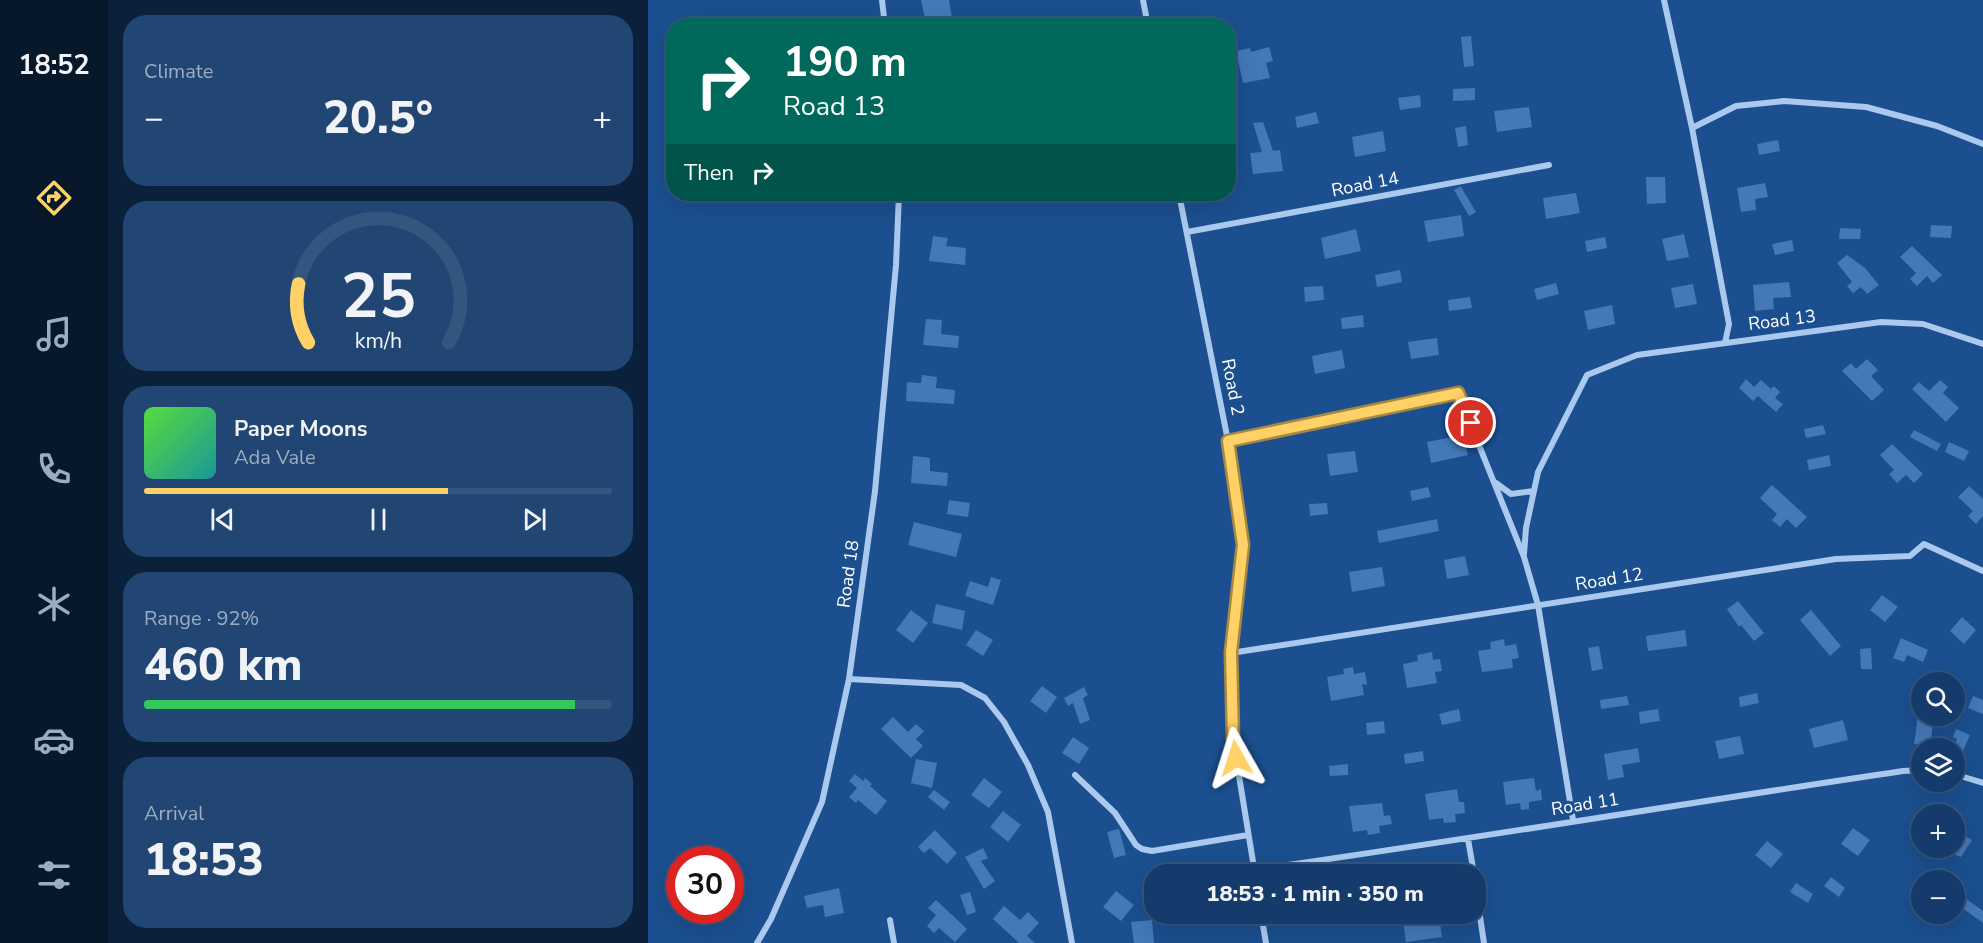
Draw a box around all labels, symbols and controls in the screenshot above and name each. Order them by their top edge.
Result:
text: 190 m [783,34,907,91]
icon: right [684,42,762,120]
text: 18:52 [18,47,90,84]
text: Climate [144,58,213,85]
text: 20.5° [323,88,433,149]
text: Road 13 [783,88,885,125]
text: − [144,96,164,141]
text: + [592,96,612,141]
icon: right [746,156,779,189]
text: Then [684,158,734,188]
street label: Road 14 [1329,166,1401,202]
icon: directions [33,177,75,219]
text: 25 [341,254,415,339]
street label: Road 13 [1747,304,1817,336]
icon: music [33,313,75,355]
text: km/h [354,326,402,356]
street label: Road 2 [1216,357,1250,417]
pin [1445,397,1496,448]
icon: arrive [1454,406,1487,439]
text: Paper Moons [234,414,368,444]
text: Ada Vale [234,444,316,471]
icon: phone [33,448,75,490]
icon: previous [206,503,239,536]
icon: pause [362,503,395,536]
icon: next [518,503,551,536]
street label: Road 18 [831,539,865,609]
street label: Road 12 [1573,562,1645,596]
icon: climate [33,583,75,625]
text: Range · 92% [144,605,259,632]
text: 460 km [144,635,303,696]
map controls [1911,672,1965,924]
button: search [1911,672,1965,726]
icon: car [33,719,75,761]
position arrow [1204,726,1268,790]
button: layers [1911,738,1965,792]
street label: Road 11 [1549,787,1621,821]
text: Arrival [144,800,204,827]
button: + [1911,804,1965,858]
text: 18:53 [144,830,264,891]
speed limit sign: 30 [666,846,744,924]
icon: filters [33,854,75,896]
button: − [1911,870,1965,924]
text: 18:53 · 1 min · 350 m [1206,879,1424,909]

